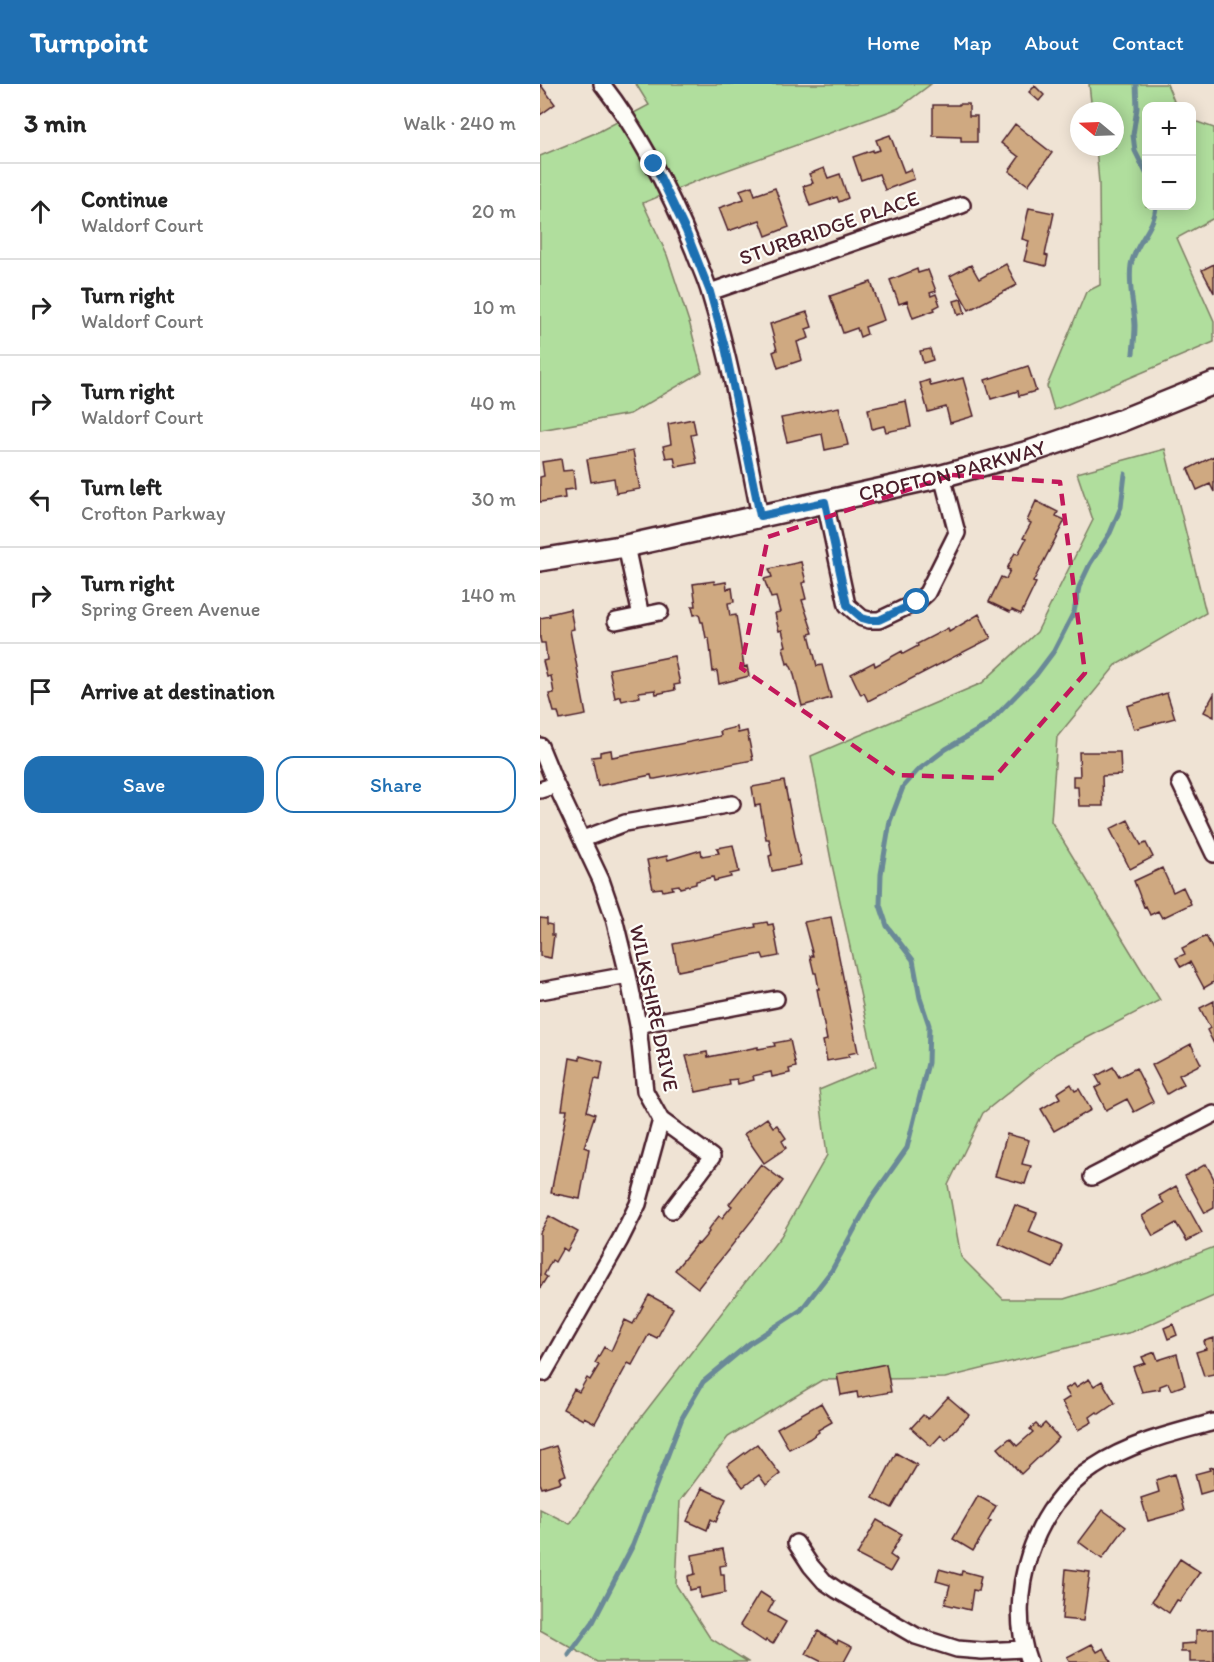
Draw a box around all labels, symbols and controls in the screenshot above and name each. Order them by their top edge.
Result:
text: Turnpoint [30,25,148,59]
text: Home [867,30,920,55]
text: Map [953,30,992,55]
text: About [1025,30,1079,55]
text: Contact [1112,30,1184,55]
north arrow [1070,102,1124,156]
map controls [1142,102,1196,210]
button: + [1142,102,1196,156]
text: 3 min [24,107,86,139]
text: Walk · 240 m [403,111,516,135]
route end [640,150,666,176]
button: − [1142,156,1196,210]
street label: STURBRIDGE PLACE [736,185,922,270]
text: Continue [81,186,168,213]
icon: ahead [24,195,57,228]
text: 20 m [472,199,516,223]
text: Waldorf Court [81,213,203,237]
text: Turn right [81,282,175,309]
icon: right [24,291,57,324]
text: 10 m [473,295,516,319]
text: Waldorf Court [81,309,203,333]
text: Turn right [81,378,175,405]
icon: right [24,387,57,420]
text: 40 m [470,391,516,415]
text: Waldorf Court [81,405,203,429]
street label: CROFTON PARKWAY [856,434,1049,506]
text: Turn left [81,474,162,501]
icon: left [24,483,57,516]
text: 30 m [471,487,516,511]
text: Crofton Parkway [81,501,225,525]
text: Turn right [81,570,175,597]
icon: right [24,579,57,612]
text: 140 m [461,583,516,607]
route start [903,588,929,614]
text: Spring Green Avenue [81,597,260,621]
icon: arrive [24,675,57,708]
text: Arrive at destination [81,678,275,705]
button: Save [24,756,264,813]
button: Share [276,756,516,813]
street label: WILKSHIRE DRIVE [625,922,684,1094]

